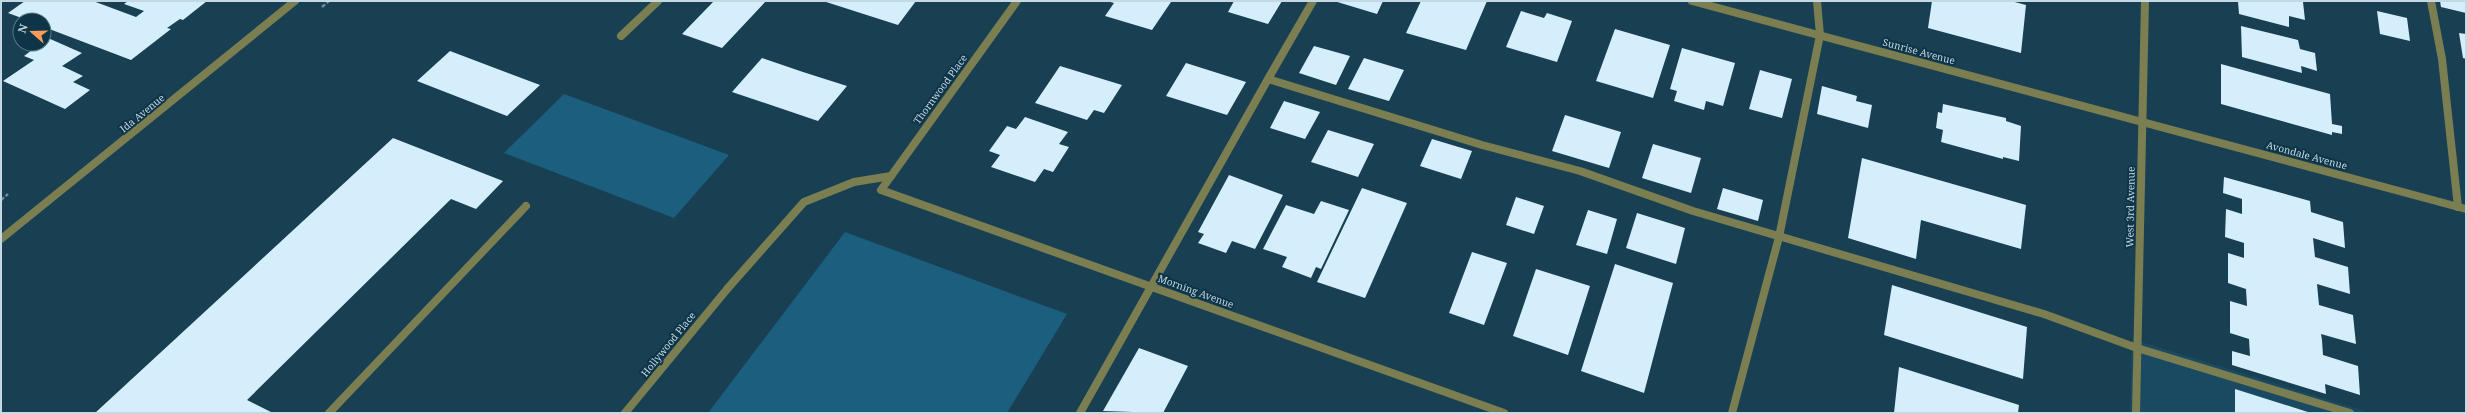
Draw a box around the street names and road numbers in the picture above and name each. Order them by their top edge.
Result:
street label: Sunrise Avenue [1881,35,1957,67]
street label: Thornwood Place [910,51,970,127]
street label: Ida Avenue [117,91,167,135]
street label: Avondale Avenue [2265,137,2349,173]
street label: West 3rd Avenue [2122,167,2138,247]
street label: Morning Avenue [1156,271,1236,311]
street label: Hollywood Place [638,309,698,379]

